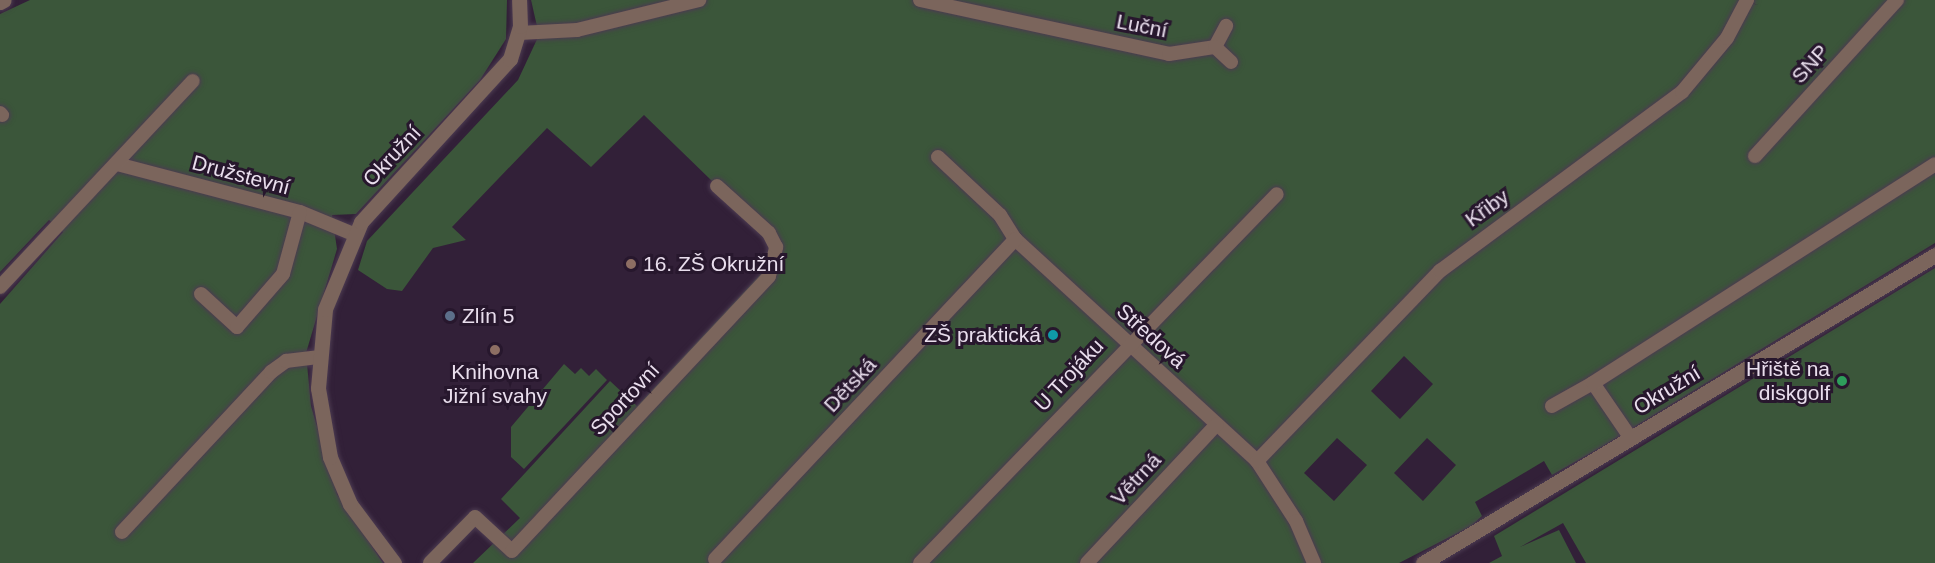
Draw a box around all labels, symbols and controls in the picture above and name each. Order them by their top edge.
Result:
street label: Luční [1114,9,1170,43]
street label: SNP [1786,40,1834,88]
street label: Okružní [358,121,426,191]
street label: Družstevní [189,150,293,200]
street label: Křiby [1460,184,1514,232]
place label: 16. ZŠ Okružní [643,251,784,277]
marker: 16. ZŠ Okružní [624,257,638,271]
street label: Středová [1111,299,1191,373]
place label: Zlín 5 [462,303,515,329]
marker: Zlín 5 [443,309,457,323]
place label: ZŠ praktická [924,322,1041,348]
marker: ZŠ praktická [1046,328,1060,342]
street label: U Trojáku [1029,333,1109,417]
marker: Knihovna Jižní svahy [488,343,502,357]
street label: Dětská [818,353,882,417]
place label: Hřiště na diskgolf [1746,356,1830,406]
street label: Sportovní [585,358,665,440]
place label: Knihovna Jižní svahy [443,359,547,409]
street label: Okružní [1629,360,1705,420]
marker: Hřiště na diskgolf [1835,374,1849,388]
street label: Větrná [1106,448,1166,510]

